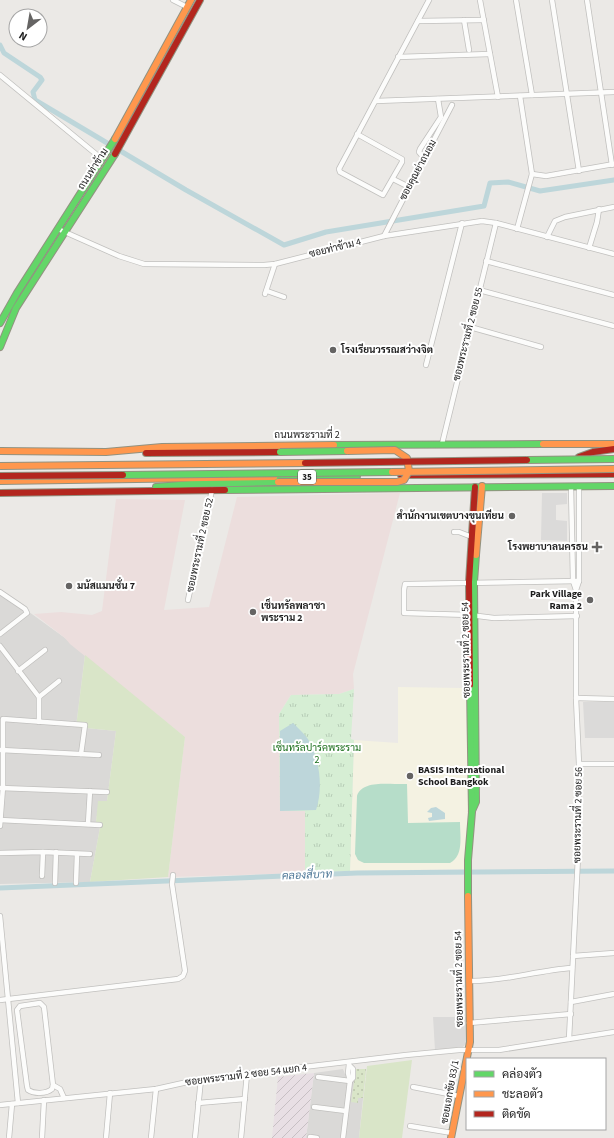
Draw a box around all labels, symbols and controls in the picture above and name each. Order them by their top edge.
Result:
north arrow [8,8,48,48]
text: N [16,28,30,44]
street label: ซอยคุณย่าถนอม [396,137,440,203]
street label: ถนนท่าข้าม [74,146,112,192]
street label: ซอยท่าข้าม 4 [308,235,362,261]
street label: ซอยพระรามที่ 2 ซอย 55 [448,285,486,382]
place label: โรงเรียนวรรณสว่างจิต [340,343,433,357]
marker: โรงเรียนวรรณสว่างจิต [328,345,338,355]
street label: ถนนพระรามที่ 2 [274,426,340,442]
road number: 35 [298,470,316,484]
street label: ซอยพระรามที่ 2 ซอย 52 [181,496,217,594]
place label: สำนักงานเขตบางขุนเทียน [396,509,504,523]
marker: สำนักงานเขตบางขุนเทียน [507,511,517,521]
place label: โรงพยาบาลนครธน [507,540,588,554]
marker: โรงพยาบาลนครธน [591,541,603,553]
place label: มนัสแมนชั่น 7 [77,577,135,593]
marker: มนัสแมนชั่น 7 [64,581,74,591]
place label: Park Village Rama 2 [530,587,582,613]
marker: Park Village Rama 2 [585,595,595,605]
place label: เซ็นทรัลพลาซา พระราม 2 [261,598,325,625]
street label: ซอยพระรามที่ 2 ซอย 54 [456,602,474,698]
marker: เซ็นทรัลพลาซา พระราม 2 [248,607,258,617]
park label: เซ็นทรัลปาร์คพระราม 2 [273,740,361,767]
place label: BASIS International School Bangkok [418,763,504,789]
street label: ซอยพระรามที่ 2 ซอย 56 [568,767,586,863]
marker: BASIS International School Bangkok [405,771,415,781]
water label: คลองสี่บาท [281,863,333,883]
street label: ซอยพระรามที่ 2 ซอย 54 [449,931,467,1027]
legend [466,1058,606,1130]
street label: ซอยพระรามที่ 2 ซอย 54 แยก 4 [184,1059,308,1089]
street label: ซอยเอกชัย 83/1 [437,1059,463,1125]
text: คล่องตัว [502,1066,542,1083]
text: ชะลอตัว [502,1086,543,1103]
text: ติดขัด [502,1106,531,1123]

